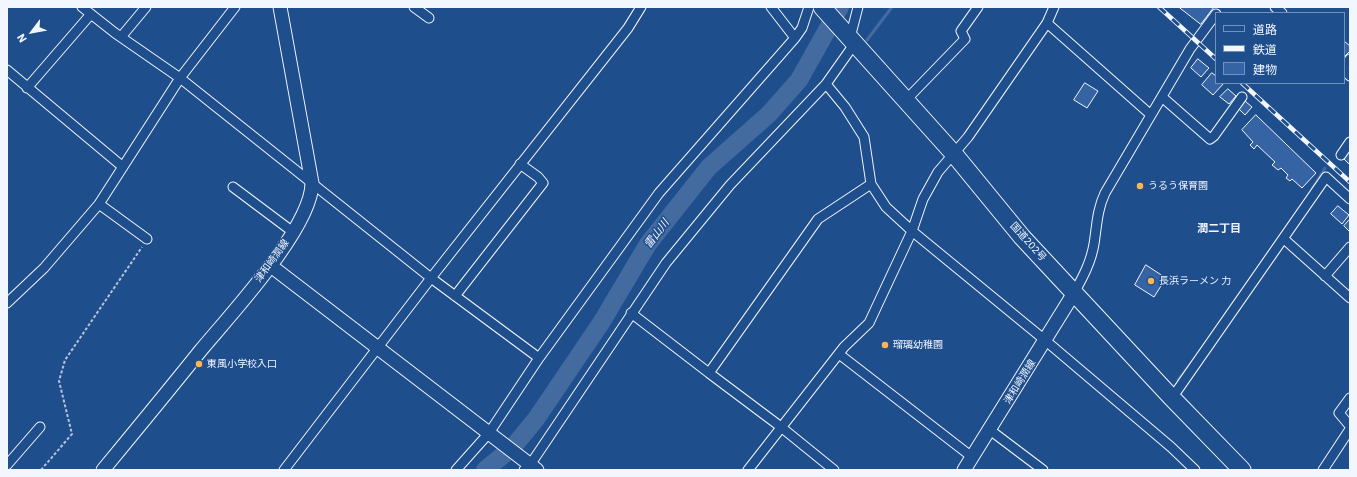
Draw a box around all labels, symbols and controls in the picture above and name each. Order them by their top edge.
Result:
north arrow [12,12,52,52]
legend [1215,12,1345,84]
text: 道路 [1253,22,1277,37]
text: N [14,31,30,45]
text: 鉄道 [1253,42,1277,57]
text: 建物 [1253,62,1277,77]
place label: うるう保育園 [1148,180,1208,192]
marker: うるう保育園 [1135,181,1145,191]
water label: 雷山川 [642,217,672,251]
street label: 国道202号 [1007,220,1049,264]
district label: 潤二丁目 [1197,222,1241,236]
street label: 津和崎潤線 [252,237,292,285]
place label: 長浜ラーメン 力 [1159,275,1231,287]
marker: 長浜ラーメン 力 [1146,276,1156,286]
place label: 瑠璃幼稚園 [893,339,943,351]
marker: 瑠璃幼稚園 [880,340,890,350]
place label: 東風小学校入口 [207,358,277,370]
street label: 津和崎潤線 [1002,358,1038,406]
marker: 東風小学校入口 [194,359,204,369]

